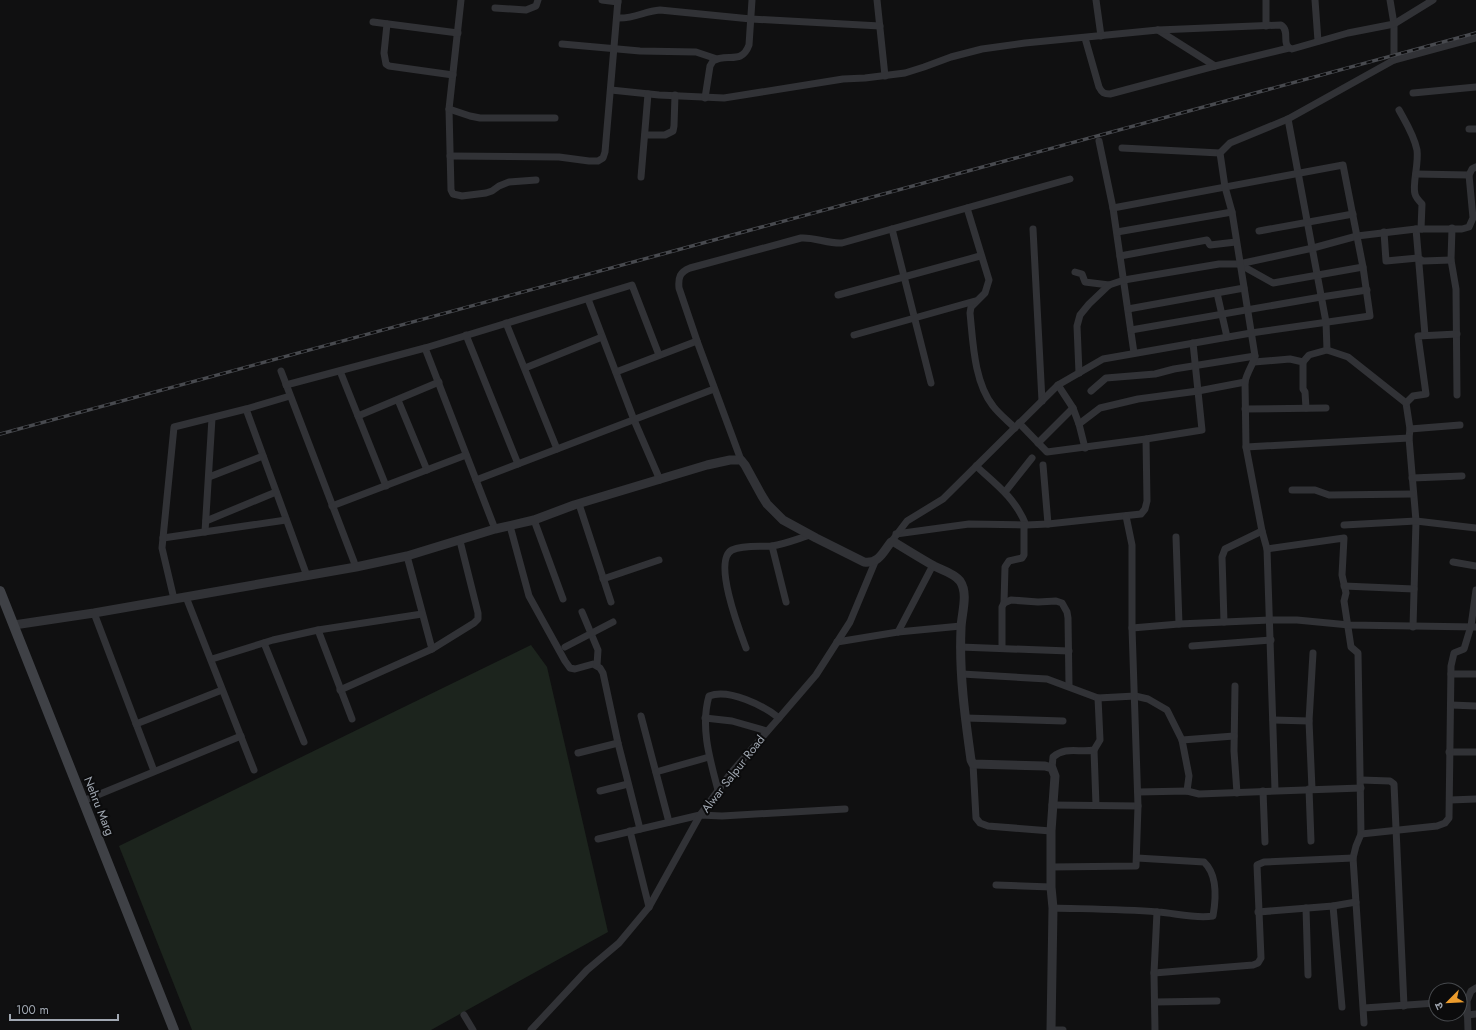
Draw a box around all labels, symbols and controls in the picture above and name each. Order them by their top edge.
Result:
street label: Alwar Salpur Road [697,731,769,817]
street label: Nehru Marg [79,774,119,838]
north arrow [1428,982,1468,1022]
scale bar [10,996,118,1022]
text: उ [1430,999,1447,1012]
text: 100 m [16,1001,49,1019]

